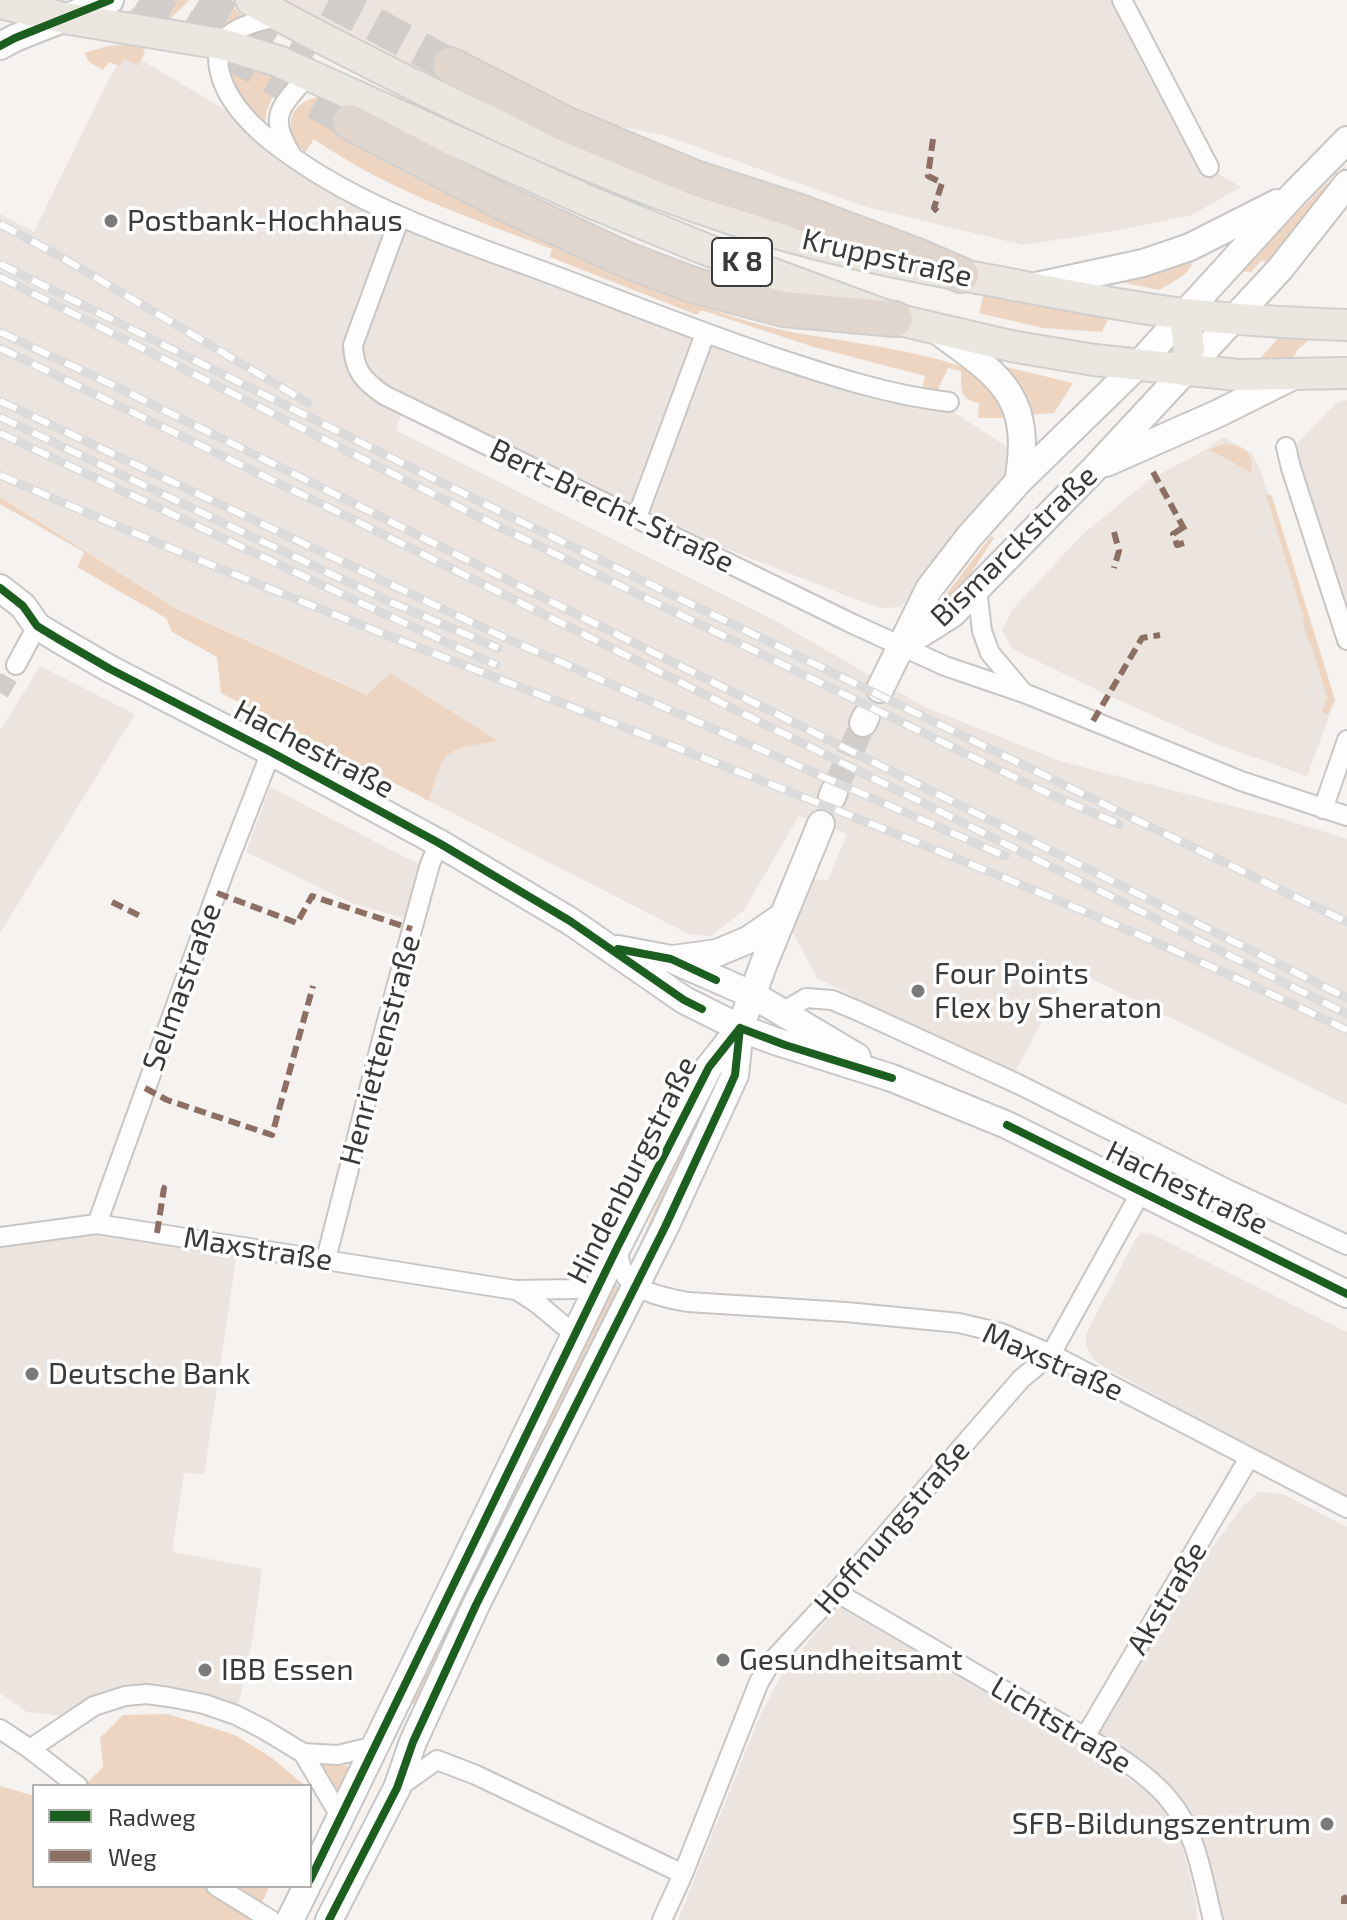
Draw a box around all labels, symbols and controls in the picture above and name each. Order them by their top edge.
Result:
place label: Postbank-Hochhaus [127,203,403,239]
marker: Postbank-Hochhaus [102,212,120,230]
street label: Kruppstraße [799,221,975,295]
road number: K 8 [712,238,772,286]
street label: Bert-Brecht-Straße [484,431,740,581]
street label: Bismarckstraße [923,458,1105,634]
street label: Hachestraße [228,692,400,806]
street label: Selmastraße [135,898,229,1076]
street label: Henriettenstraße [332,931,428,1169]
place label: Four Points Flex by Sheraton [934,956,1162,1026]
marker: Four Points Flex by Sheraton [909,982,927,1000]
street label: Hindenburgstraße [559,1050,705,1290]
street label: Hachestraße [1100,1133,1274,1243]
street label: Maxstraße [181,1219,335,1279]
street label: Maxstraße [977,1315,1129,1409]
place label: Deutsche Bank [48,1356,250,1392]
marker: Deutsche Bank [23,1365,41,1383]
street label: Hoffnungstraße [807,1433,977,1621]
street label: Akstraße [1119,1535,1215,1661]
place label: Gesundheitsamt [739,1642,963,1678]
marker: Gesundheitsamt [714,1651,732,1669]
place label: IBB Essen [221,1652,354,1688]
marker: IBB Essen [196,1661,214,1679]
street label: Lichtstraße [984,1669,1138,1781]
legend [32,1784,312,1888]
text: Radweg [108,1802,196,1831]
place label: SFB-Bildungszentrum [1012,1806,1311,1842]
marker: SFB-Bildungszentrum [1318,1815,1336,1833]
text: Weg [108,1842,157,1871]

